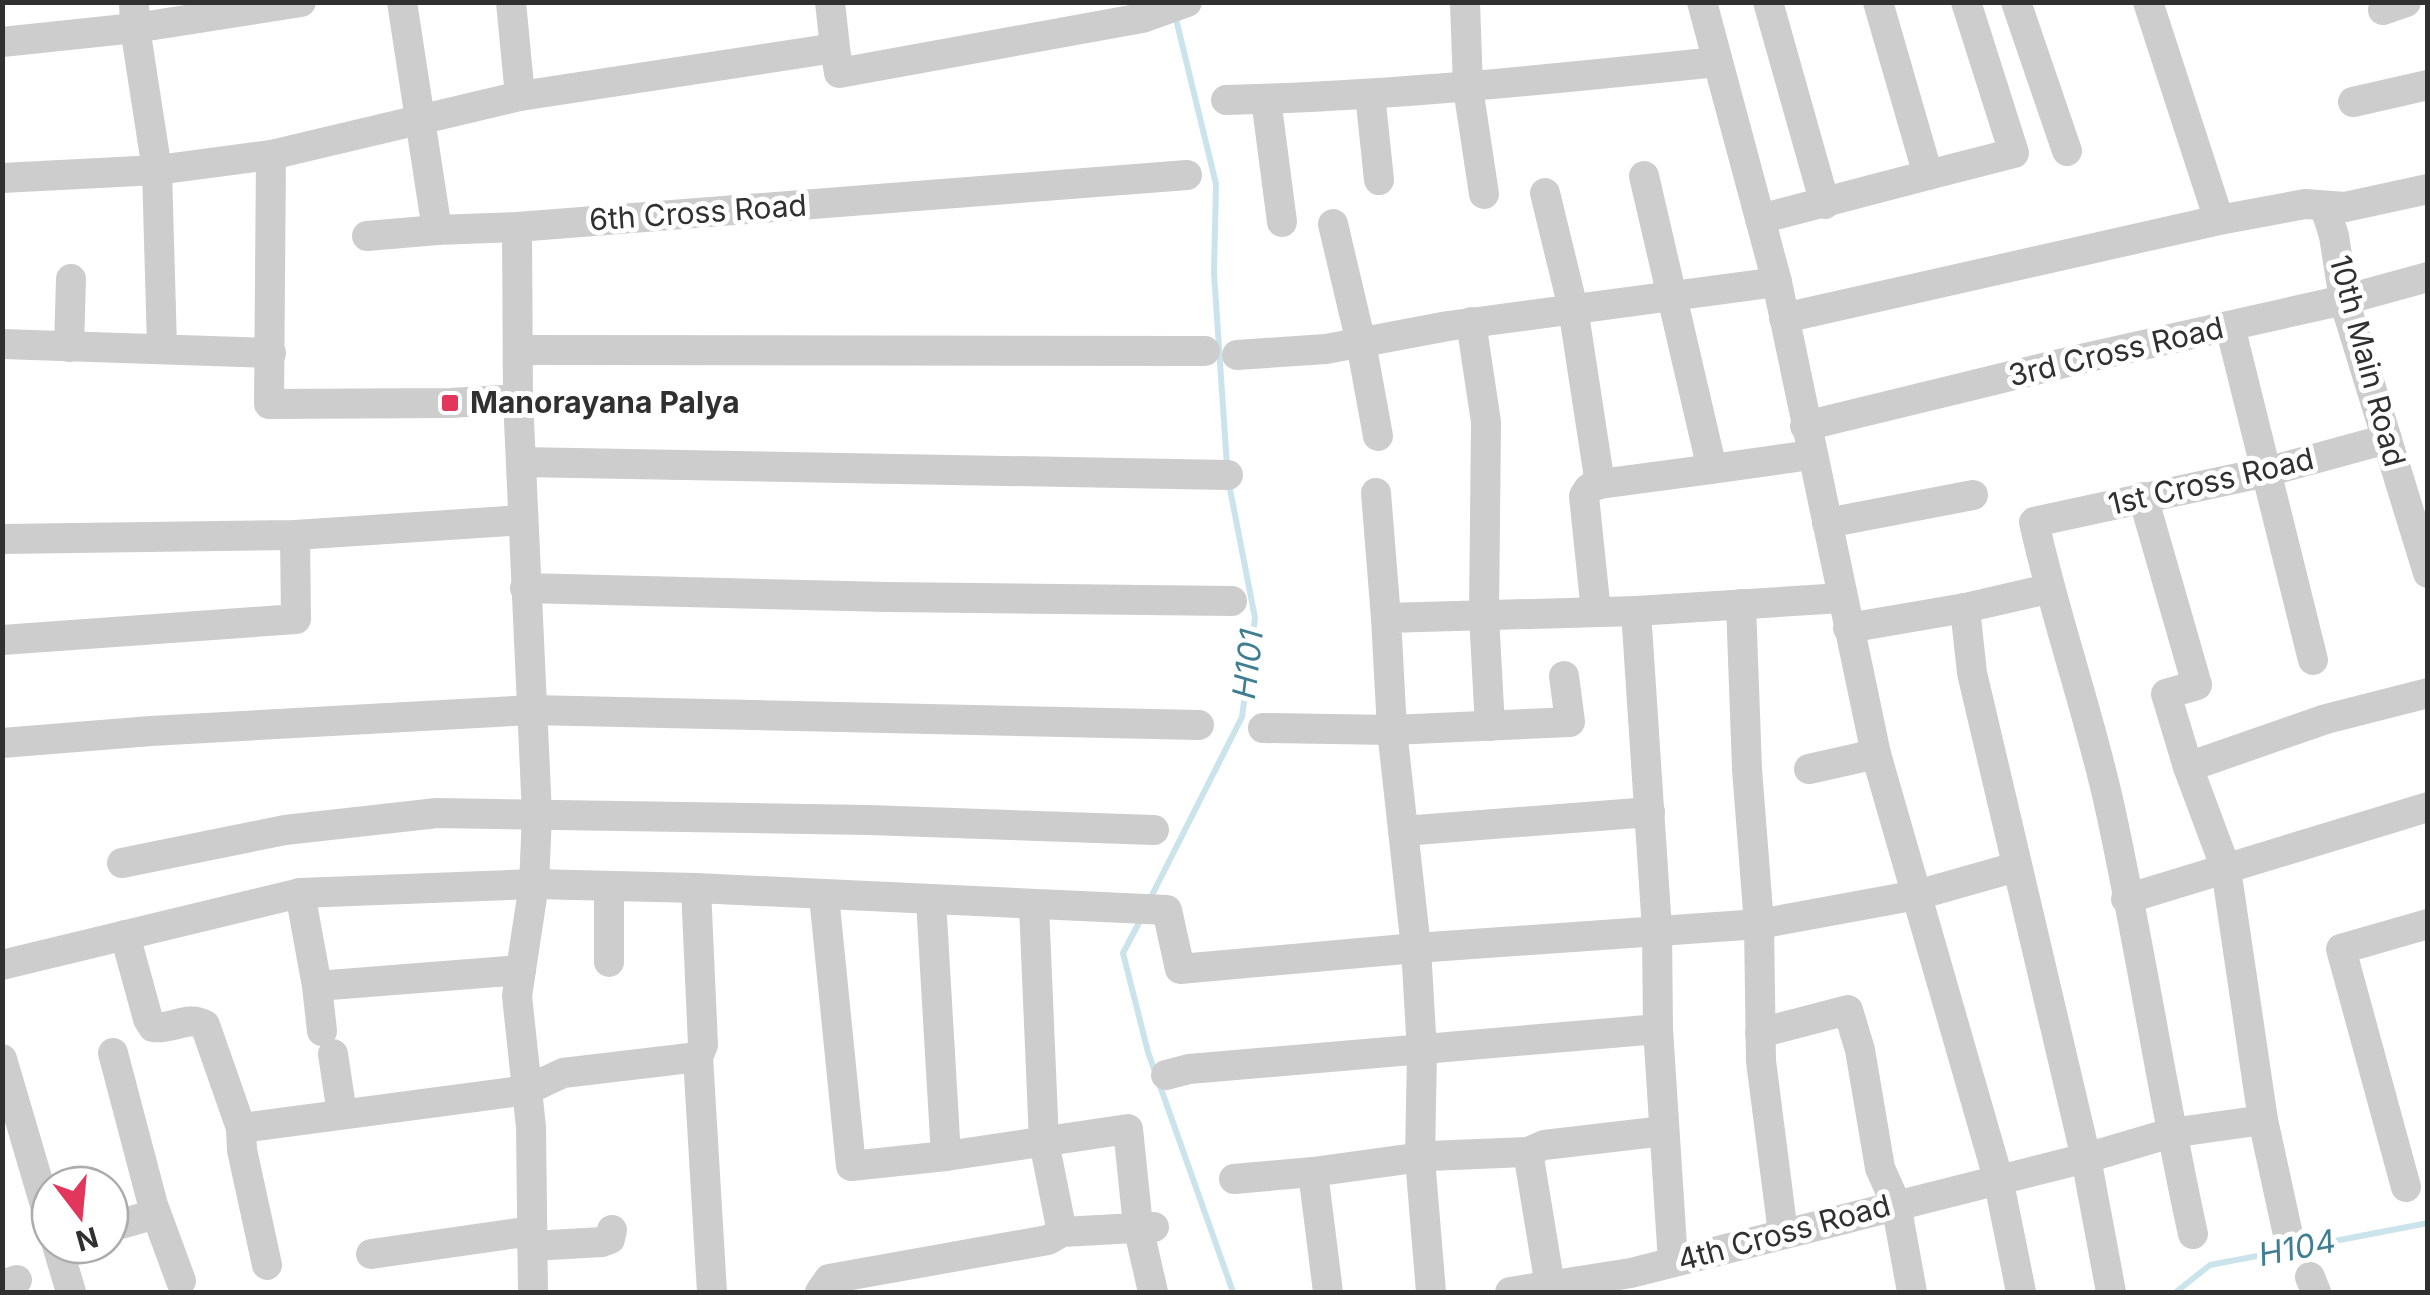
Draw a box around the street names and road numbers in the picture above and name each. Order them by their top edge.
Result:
street label: 6th Cross Road [588,186,808,238]
street label: 10th Main Road [2322,251,2413,470]
street label: 3rd Cross Road [2005,309,2227,393]
street label: 1st Cross Road [2105,440,2317,522]
street label: 4th Cross Road [1674,1186,1894,1278]

